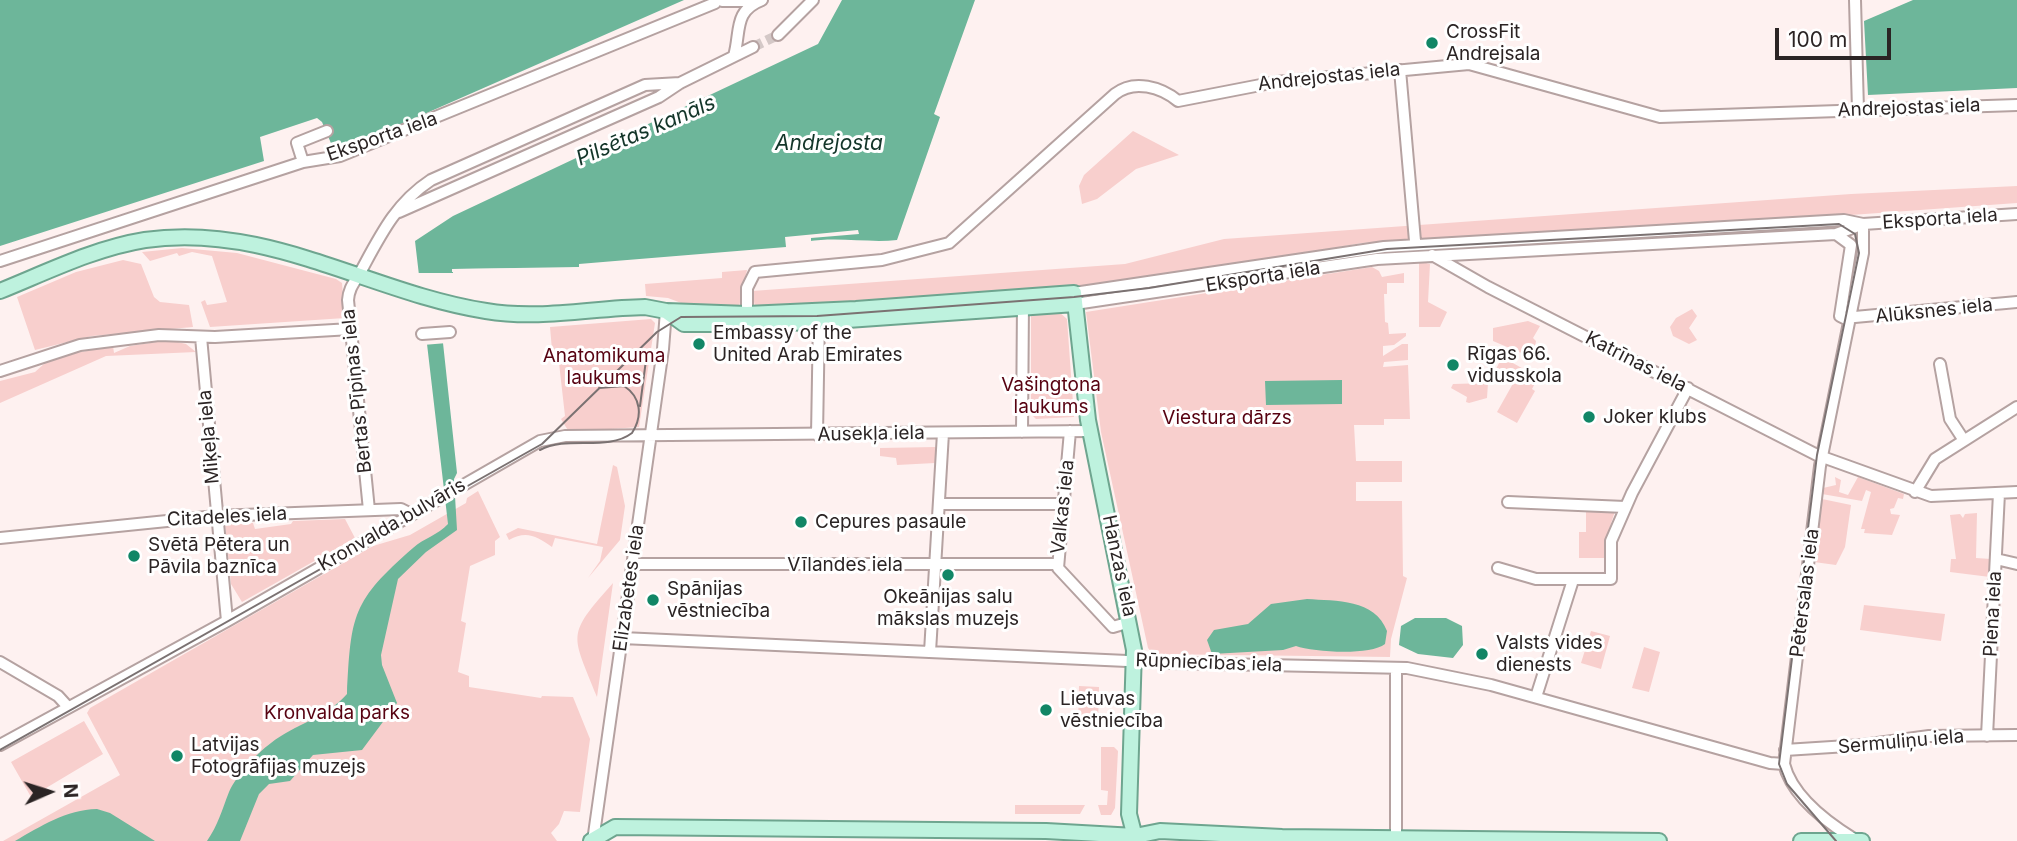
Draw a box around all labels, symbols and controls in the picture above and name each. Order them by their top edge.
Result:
scale bar [1779,14,1895,58]
place label: CrossFit Andrejsala [1446,21,1540,65]
text: 100 m [1788,27,1847,52]
marker: CrossFit Andrejsala [1424,35,1440,51]
street label: Andrejostas iela [1257,58,1401,96]
water label: Pilsētas kanāls [573,90,719,172]
street label: Andrejostas iela [1837,94,1981,122]
street label: Eksporta iela [324,107,440,167]
water label: Andrejosta [775,131,883,157]
street label: Eksporta iela [1882,204,1998,234]
street label: Eksporta iela [1204,257,1322,297]
street label: Alūksnes iela [1874,293,1994,329]
street label: Bertas Pīpiņas iela [337,308,377,474]
place label: Embassy of the United Arab Emirates [713,322,903,366]
street label: Katrīnas iela [1581,327,1691,397]
marker: Embassy of the United Arab Emirates [691,336,707,352]
place label: Rīgas 66. vidusskola [1467,343,1562,387]
park label: Anatomikuma laukums [543,345,665,389]
marker: Rīgas 66. vidusskola [1445,357,1461,373]
park label: Vašingtona laukums [1001,374,1101,418]
street label: Miķeļa iela [194,389,224,485]
place label: Joker klubs [1603,406,1707,428]
park label: Viestura dārzs [1162,407,1292,429]
marker: Joker klubs [1581,409,1597,425]
street label: Ausekļa iela [817,422,925,446]
street label: Valkas iela [1047,459,1079,555]
street label: Kronvalda bulvāris [314,474,470,576]
street label: Citadeles iela [166,502,288,532]
place label: Cepures pasaule [815,511,966,533]
street label: Hanzas iela [1097,513,1141,619]
marker: Cepures pasaule [793,514,809,530]
street label: Elizabetes iela [609,523,649,653]
street label: Pētersalas iela [1786,527,1824,659]
place label: Svētā Pētera un Pāvila baznīca [148,534,290,578]
marker: Svētā Pētera un Pāvila baznīca [126,548,142,564]
street label: Vīlandes iela [787,554,903,576]
marker: Okeānijas salu mākslas muzejs [940,567,956,583]
street label: Piena iela [1979,570,2007,658]
place label: Spānijas vēstniecība [667,578,770,622]
place label: Okeānijas salu mākslas muzejs [877,586,1019,630]
marker: Spānijas vēstniecība [645,592,661,608]
place label: Valsts vides dienests [1496,632,1603,676]
marker: Valsts vides dienests [1474,646,1490,662]
street label: Rūpniecības iela [1135,649,1283,677]
place label: Lietuvas vēstniecība [1060,688,1163,732]
park label: Kronvalda parks [264,702,410,724]
marker: Lietuvas vēstniecība [1038,702,1054,718]
street label: Sermuliņu iela [1837,725,1965,759]
place label: Latvijas Fotogrāfijas muzejs [191,734,366,778]
marker: Latvijas Fotogrāfijas muzejs [169,748,185,764]
north arrow [14,757,84,827]
text: N [59,783,82,799]

